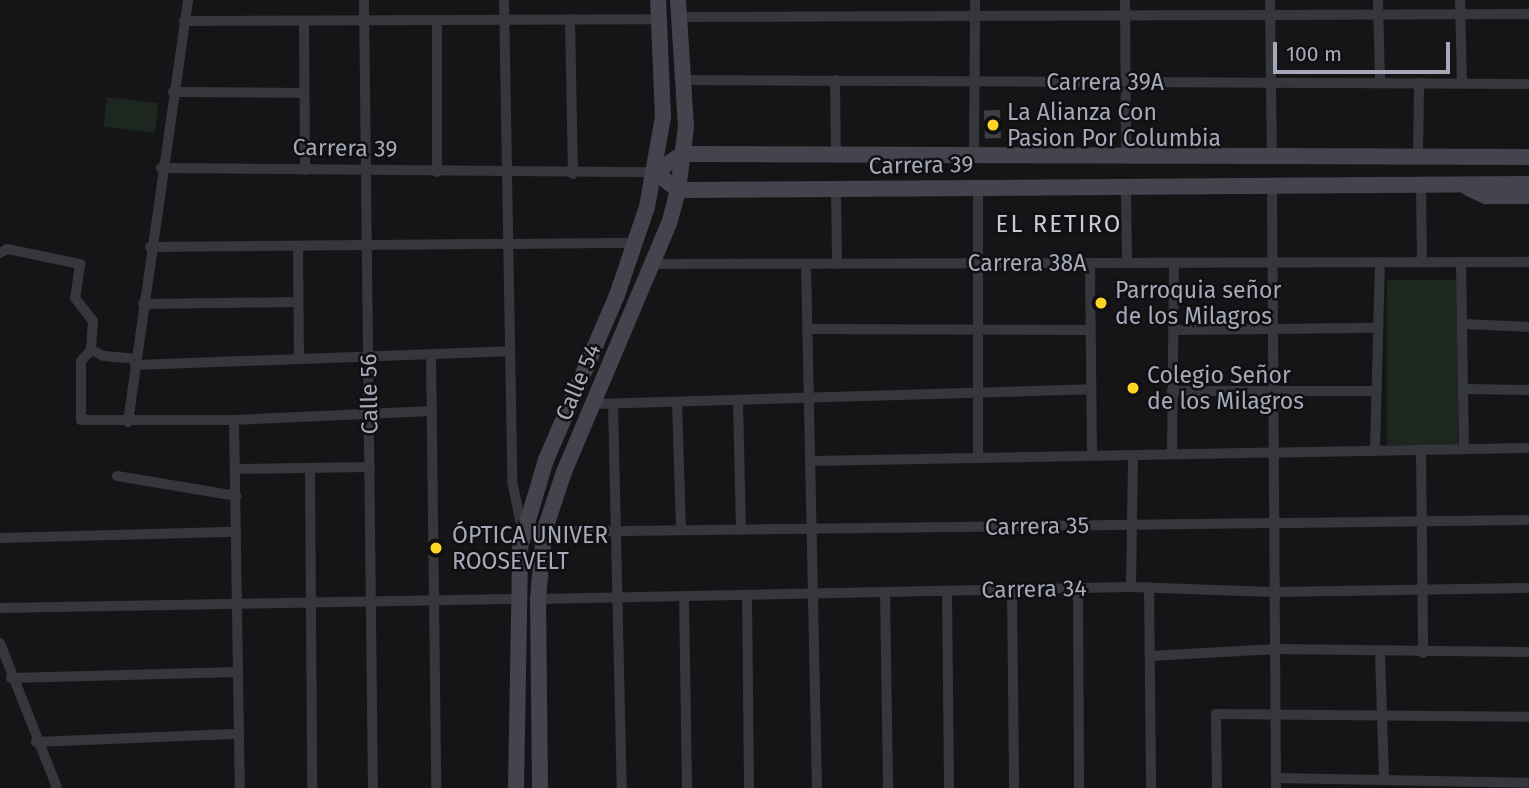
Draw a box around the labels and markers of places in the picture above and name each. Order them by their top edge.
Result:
place label: La Alianza Con Pasion Por Columbia [1007,98,1221,152]
marker: La Alianza Con Pasion Por Columbia [985,117,1001,133]
place label: Parroquia señor de los Milagros [1115,276,1281,330]
marker: Parroquia señor de los Milagros [1093,295,1109,311]
place label: Colegio Señor de los Milagros [1147,361,1304,415]
marker: Colegio Señor de los Milagros [1125,380,1141,396]
place label: ÓPTICA UNIVER ROOSEVELT [452,521,608,575]
marker: ÓPTICA UNIVER ROOSEVELT [426,538,446,558]

